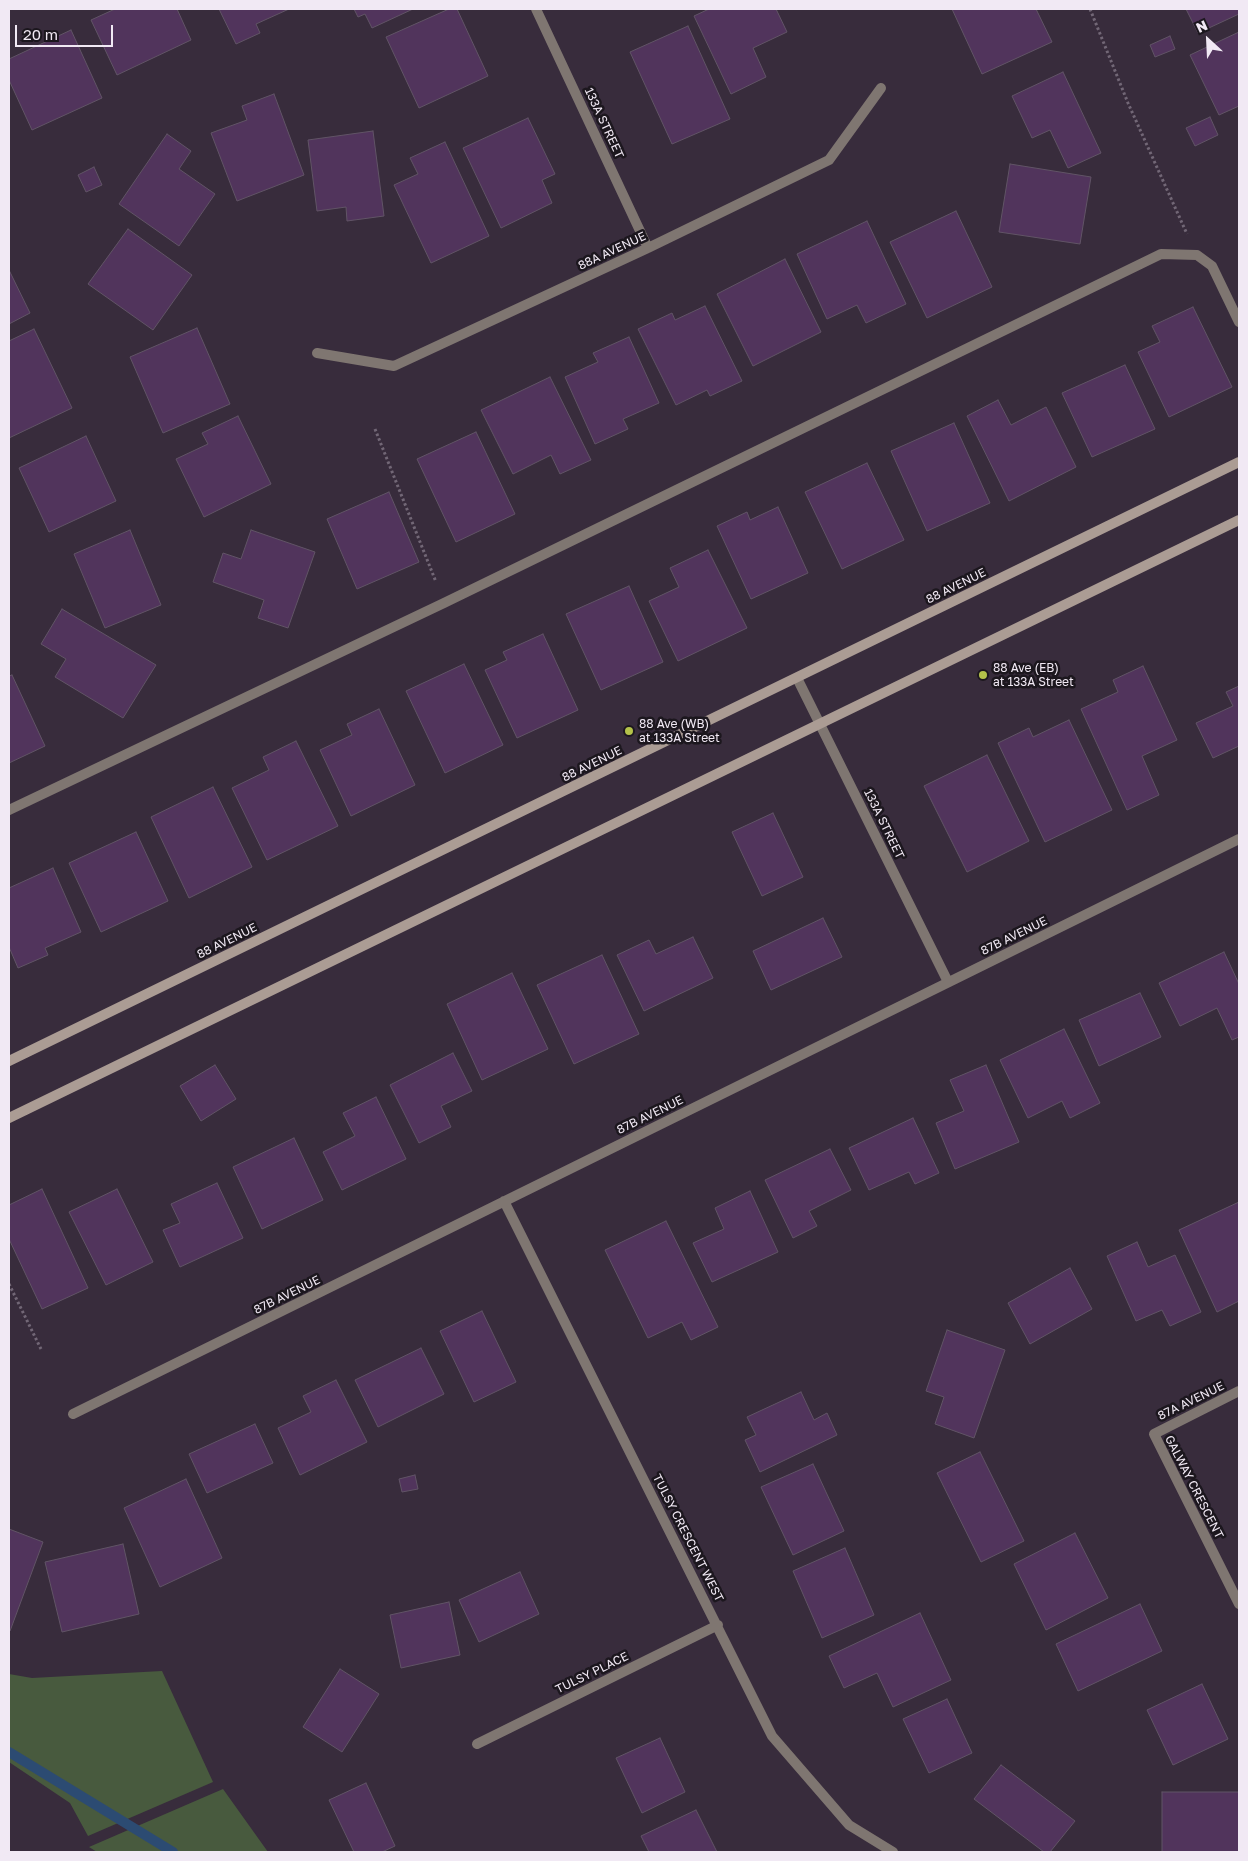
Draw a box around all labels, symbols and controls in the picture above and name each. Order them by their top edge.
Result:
scale bar [18,15,115,47]
north arrow [1183,15,1233,65]
text: N [1193,16,1210,36]
text: 20 m [23,25,58,43]
street label: 133A STREET [581,85,627,161]
street label: 88A AVENUE [576,229,648,273]
street label: 88 AVENUE [924,565,988,607]
place label: 88 Ave (EB) at 133A Street [993,661,1074,689]
marker: 88 Ave (EB) at 133A Street [977,669,989,681]
place label: 88 Ave (WB) at 133A Street [639,717,720,745]
marker: 88 Ave (WB) at 133A Street [623,725,635,737]
street label: 88 AVENUE [560,743,624,785]
street label: 133A STREET [861,787,907,861]
street label: 87B AVENUE [978,914,1050,958]
street label: 88 AVENUE [195,920,259,962]
street label: 87B AVENUE [614,1093,686,1137]
street label: 87B AVENUE [251,1273,323,1317]
street label: 87A AVENUE [1155,1379,1227,1423]
street label: GALWAY CRESCENT [1162,1433,1226,1541]
street label: TULSY CRESCENT WEST [650,1472,726,1604]
street label: TULSY PLACE [553,1649,631,1697]

